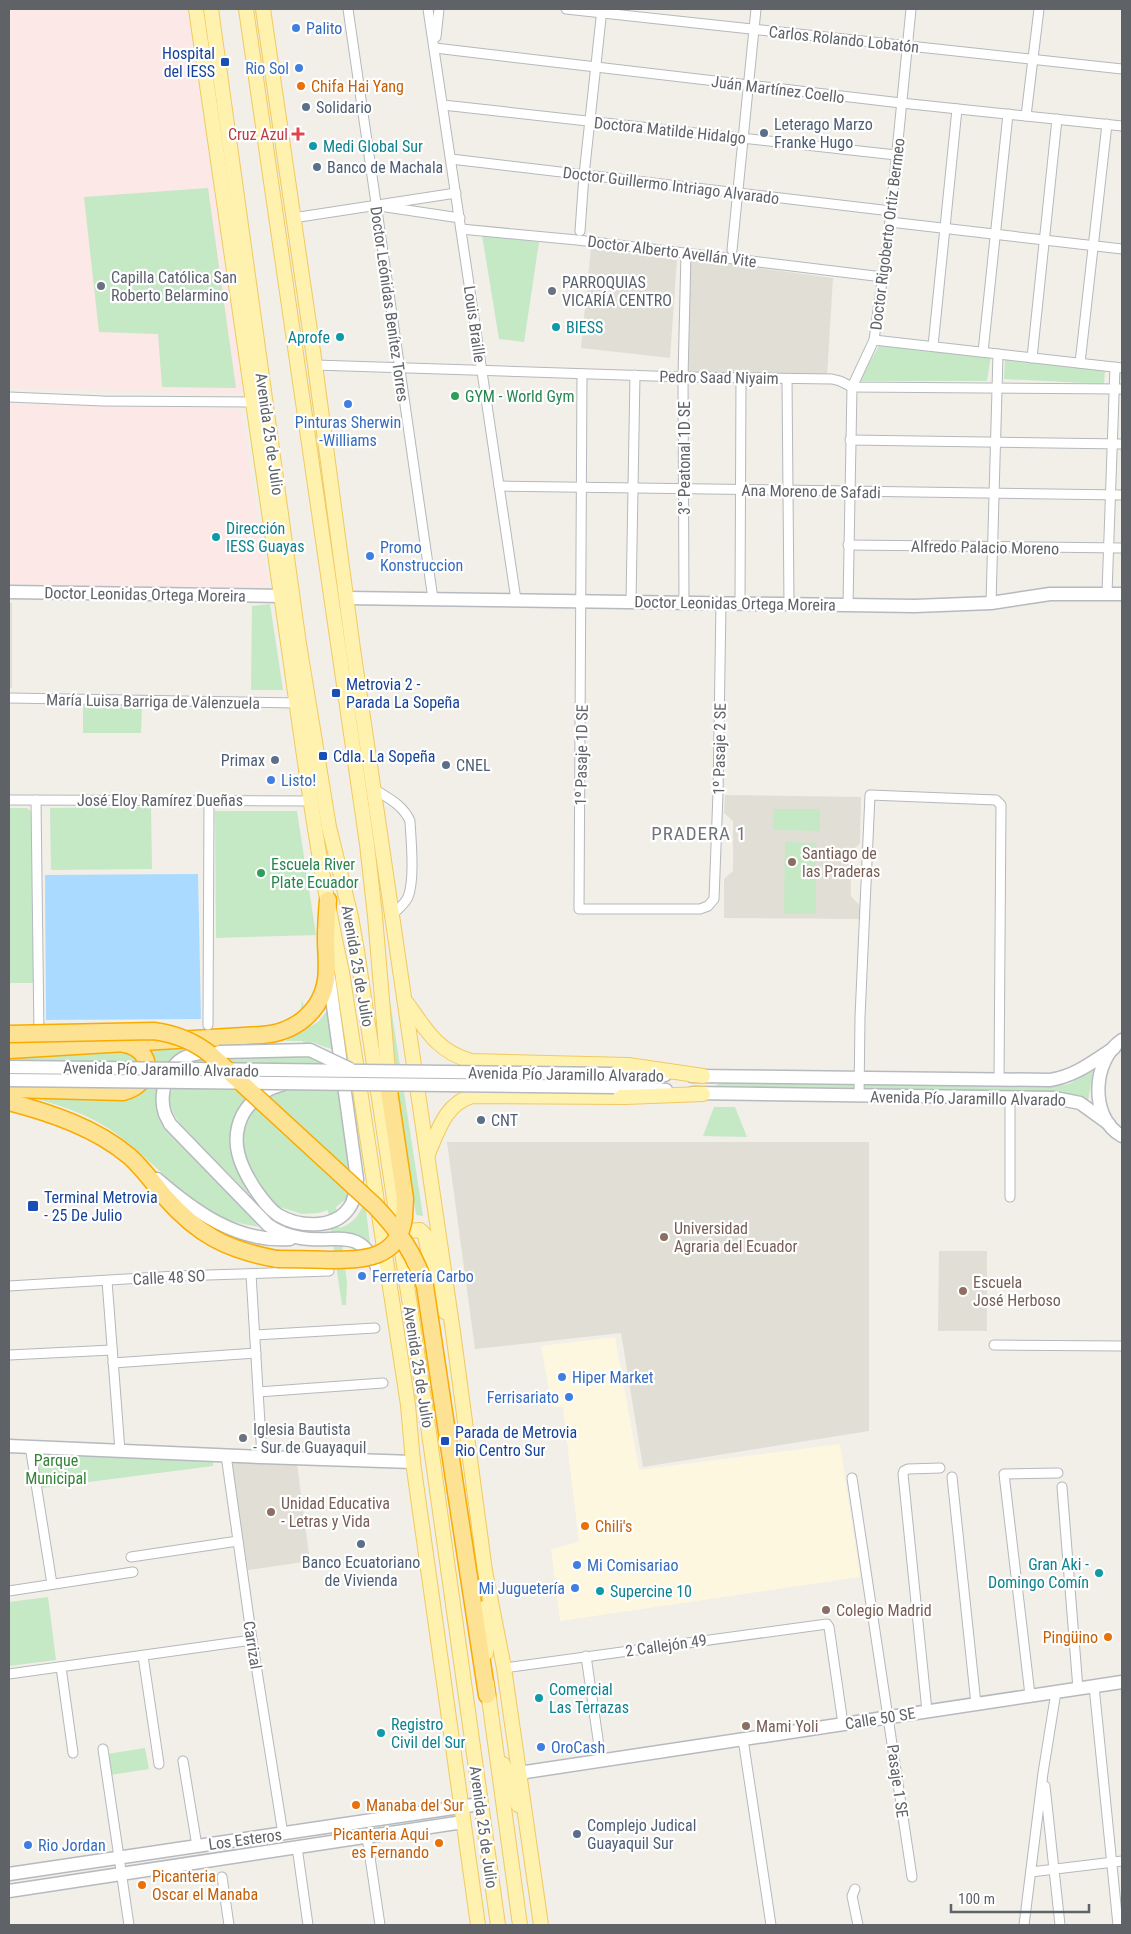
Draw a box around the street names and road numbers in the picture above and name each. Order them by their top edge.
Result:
street label: Carlos Rolando Lobatón [768,22,920,57]
street label: Juán Martínez Coello [710,72,846,107]
street label: Doctora Matilde Hidalgo [593,113,747,148]
street label: Doctor Rigoberto Ortiz Bermeo [866,137,909,331]
street label: Doctor Guillermo Intriago Alvarado [562,163,780,208]
street label: Doctor Leónidas Benítez Torres [366,205,413,403]
street label: Doctor Alberto Avellán Vite [586,232,757,271]
street label: Louis Braille [460,284,489,364]
street label: Pedro Saad Niyaim [659,367,779,388]
street label: Avenida 25 de Julio [252,372,287,496]
street label: 3° Peatonal 1D SE [675,401,694,515]
street label: Ana Moreno de Safadi [741,481,881,502]
street label: Alfredo Palacio Moreno [911,537,1059,558]
street label: Doctor Leonidas Ortega Moreira [44,583,246,606]
street label: Doctor Leonidas Ortega Moreira [634,592,836,615]
street label: María Luisa Barriga de Valenzuela [46,690,260,713]
street label: 1º Pasaje 2 SE [709,703,730,795]
street label: 1º Pasaje 1D SE [571,704,592,806]
street label: José Eloy Ramírez Dueñas [77,791,243,810]
street label: Avenida 25 de Julio [337,904,378,1028]
street label: Avenida Pío Jaramillo Alvarado [63,1058,259,1081]
street label: Avenida Pío Jaramillo Alvarado [468,1063,664,1086]
street label: Avenida Pío Jaramillo Alvarado [870,1087,1066,1110]
street label: Calle 48 SO [132,1266,206,1289]
street label: Avenida 25 de Julio [399,1305,438,1429]
street label: Carrizal [239,1620,266,1671]
street label: 2 Callejón 49 [624,1630,708,1661]
street label: Calle 50 SE [844,1704,917,1733]
street label: Pasaje 1 SE [883,1743,912,1819]
street label: Avenida 25 de Julio [466,1765,501,1889]
street label: Los Esteros [207,1825,283,1854]

